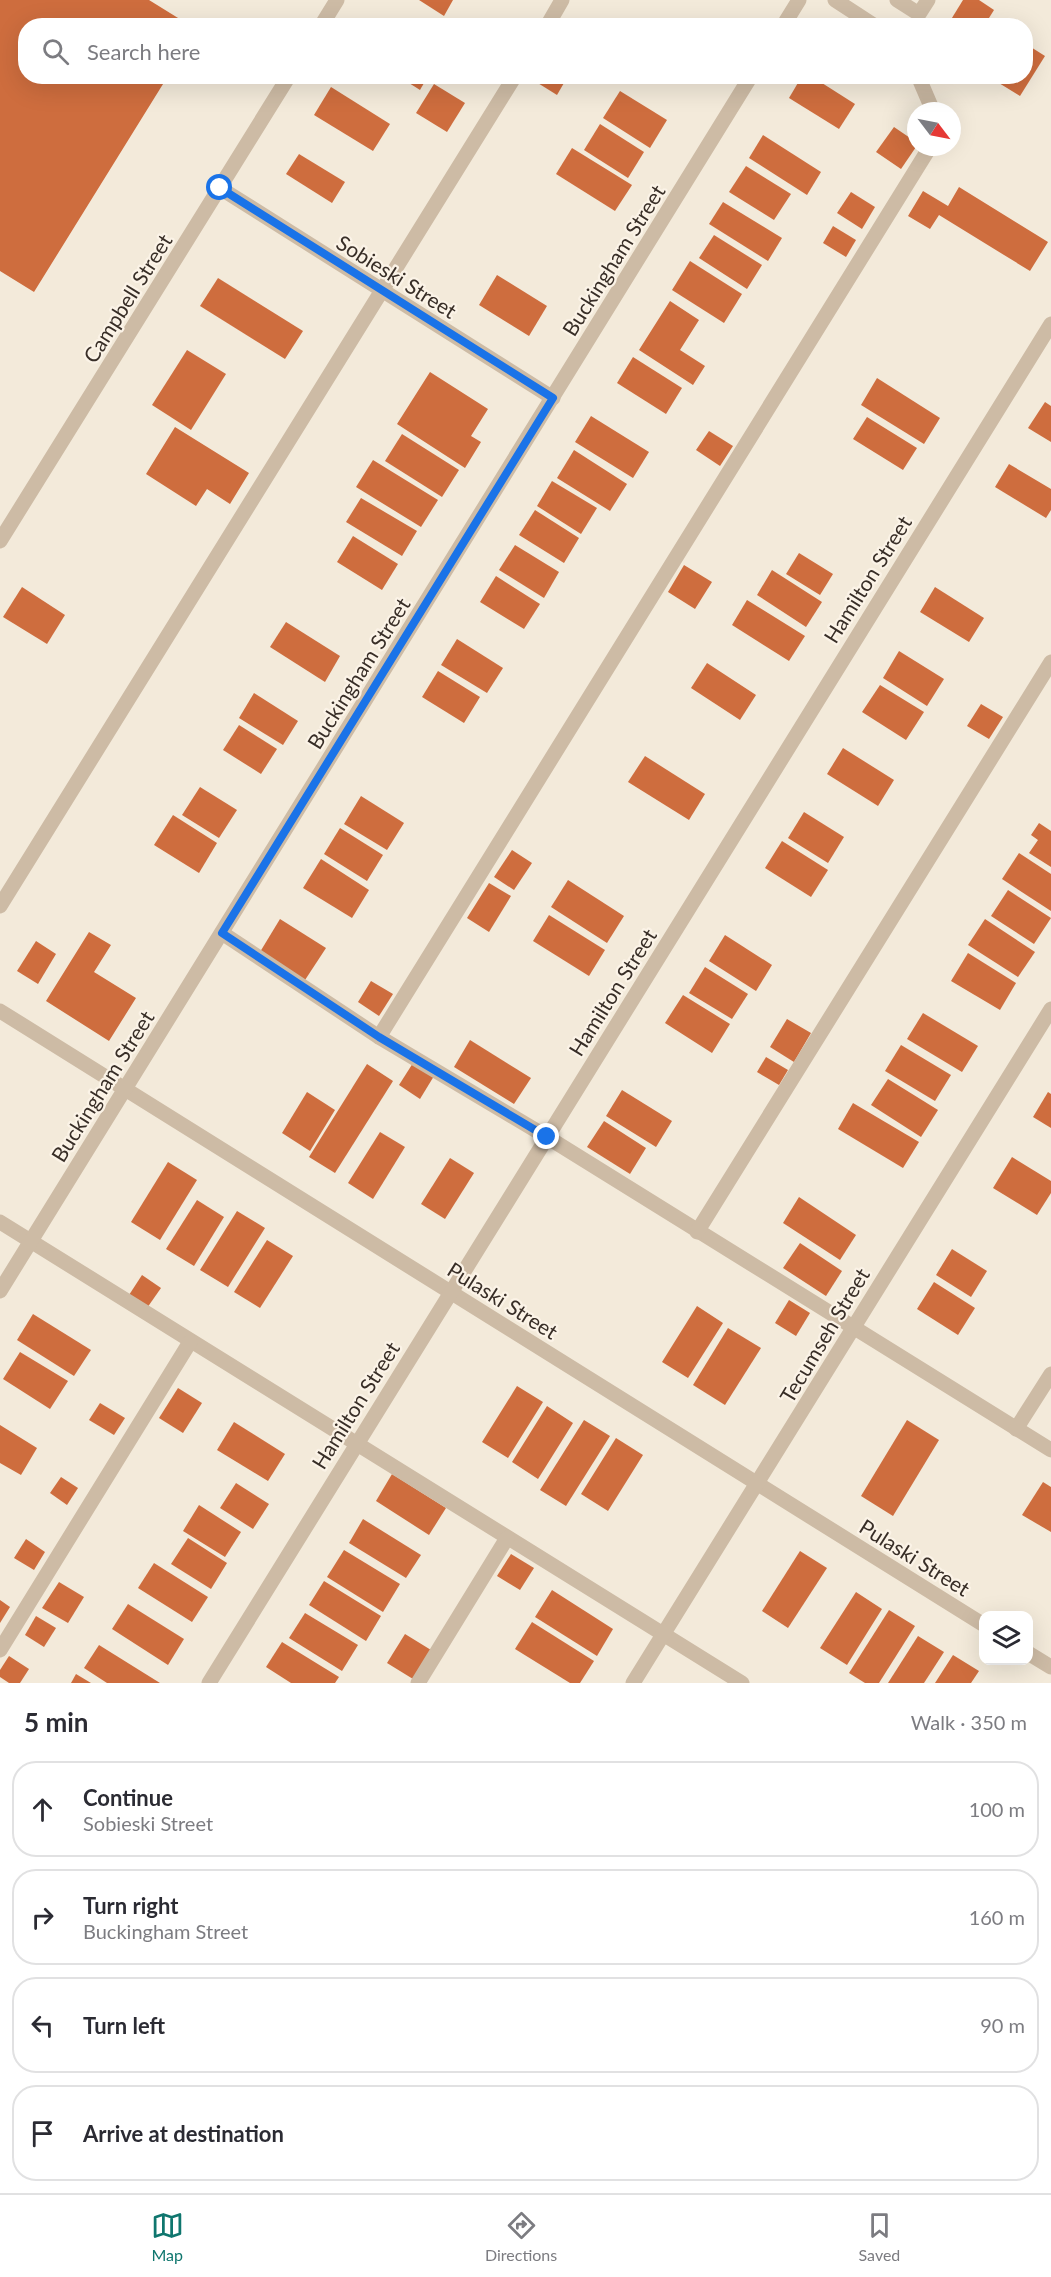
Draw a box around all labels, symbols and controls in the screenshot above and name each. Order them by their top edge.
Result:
search box [18,18,1033,84]
icon: search [39,35,72,68]
text: Search here [87,38,200,65]
north arrow [907,102,961,156]
route start [206,174,232,200]
street label: Buckingham Street [556,179,670,340]
street label: Campbell Street [77,229,177,367]
street label: Sobieski Street [332,229,462,323]
street label: Hamilton Street [818,510,916,647]
street label: Buckingham Street [301,592,415,753]
street label: Hamilton Street [563,923,661,1060]
street label: Buckingham Street [45,1005,159,1166]
route end [533,1123,559,1149]
street label: Pulaski Street [443,1256,563,1344]
street label: Tecumseh Street [774,1263,874,1407]
street label: Hamilton Street [306,1336,404,1473]
street label: Pulaski Street [855,1513,975,1601]
map controls [979,1611,1033,1665]
button: layers [979,1611,1033,1665]
text: 5 min [24,1706,88,1738]
text: Walk · 350 m [911,1710,1027,1734]
text: Continue [83,1784,173,1811]
icon: ahead [26,1793,59,1826]
text: 100 m [969,1797,1025,1821]
text: Sobieski Street [83,1811,213,1835]
text: Turn right [83,1892,178,1919]
icon: right [26,1901,59,1934]
text: 160 m [969,1905,1025,1929]
text: Buckingham Street [83,1919,248,1943]
icon: left [26,2009,59,2042]
text: Turn left [83,2012,165,2039]
text: 90 m [980,2013,1025,2037]
icon: arrive [26,2117,59,2150]
text: Arrive at destination [83,2120,284,2147]
tab: Map [151,2209,184,2264]
tab: Directions [485,2209,557,2264]
tab: Saved [859,2209,900,2264]

